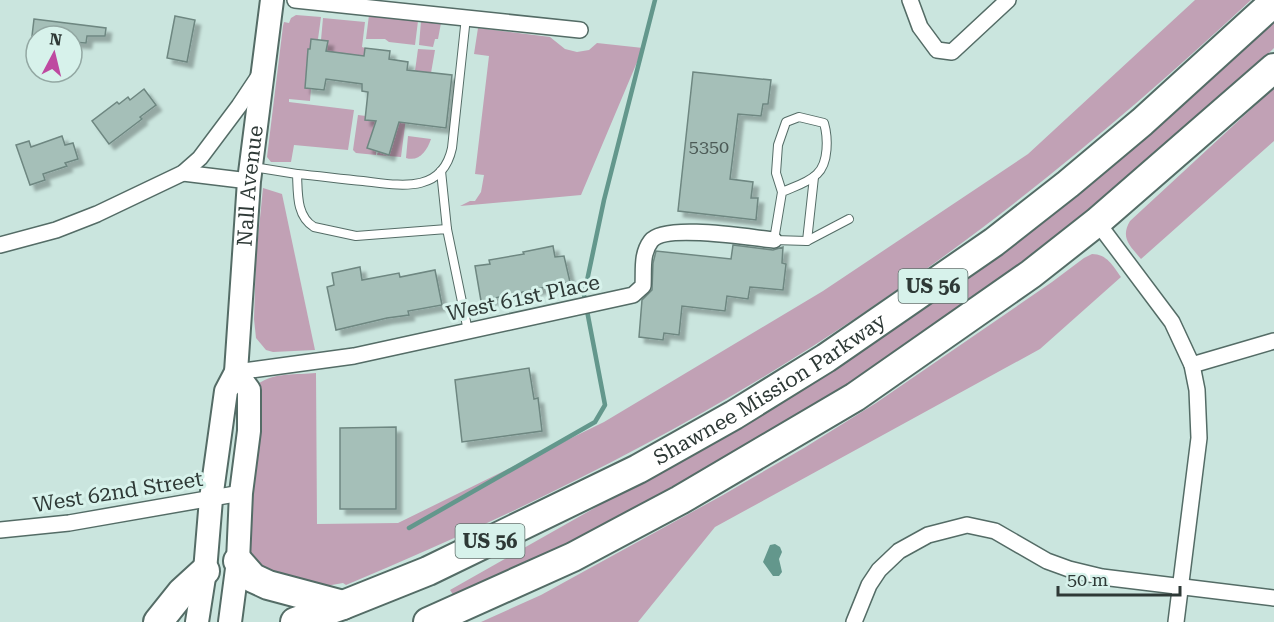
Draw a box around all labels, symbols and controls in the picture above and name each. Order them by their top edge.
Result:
north arrow [24,24,84,84]
text: N [48,29,63,50]
street label: Nall Avenue [233,124,268,247]
house number: 5350 [689,136,729,157]
road number: US 56 [898,269,968,303]
street label: West 61st Place [444,270,602,326]
street label: Shawnee Mission Parkway [649,308,891,470]
street label: West 62nd Street [32,467,205,517]
road number: US 56 [456,524,524,558]
scale bar [1058,559,1180,597]
text: 50 m [1067,569,1108,590]

